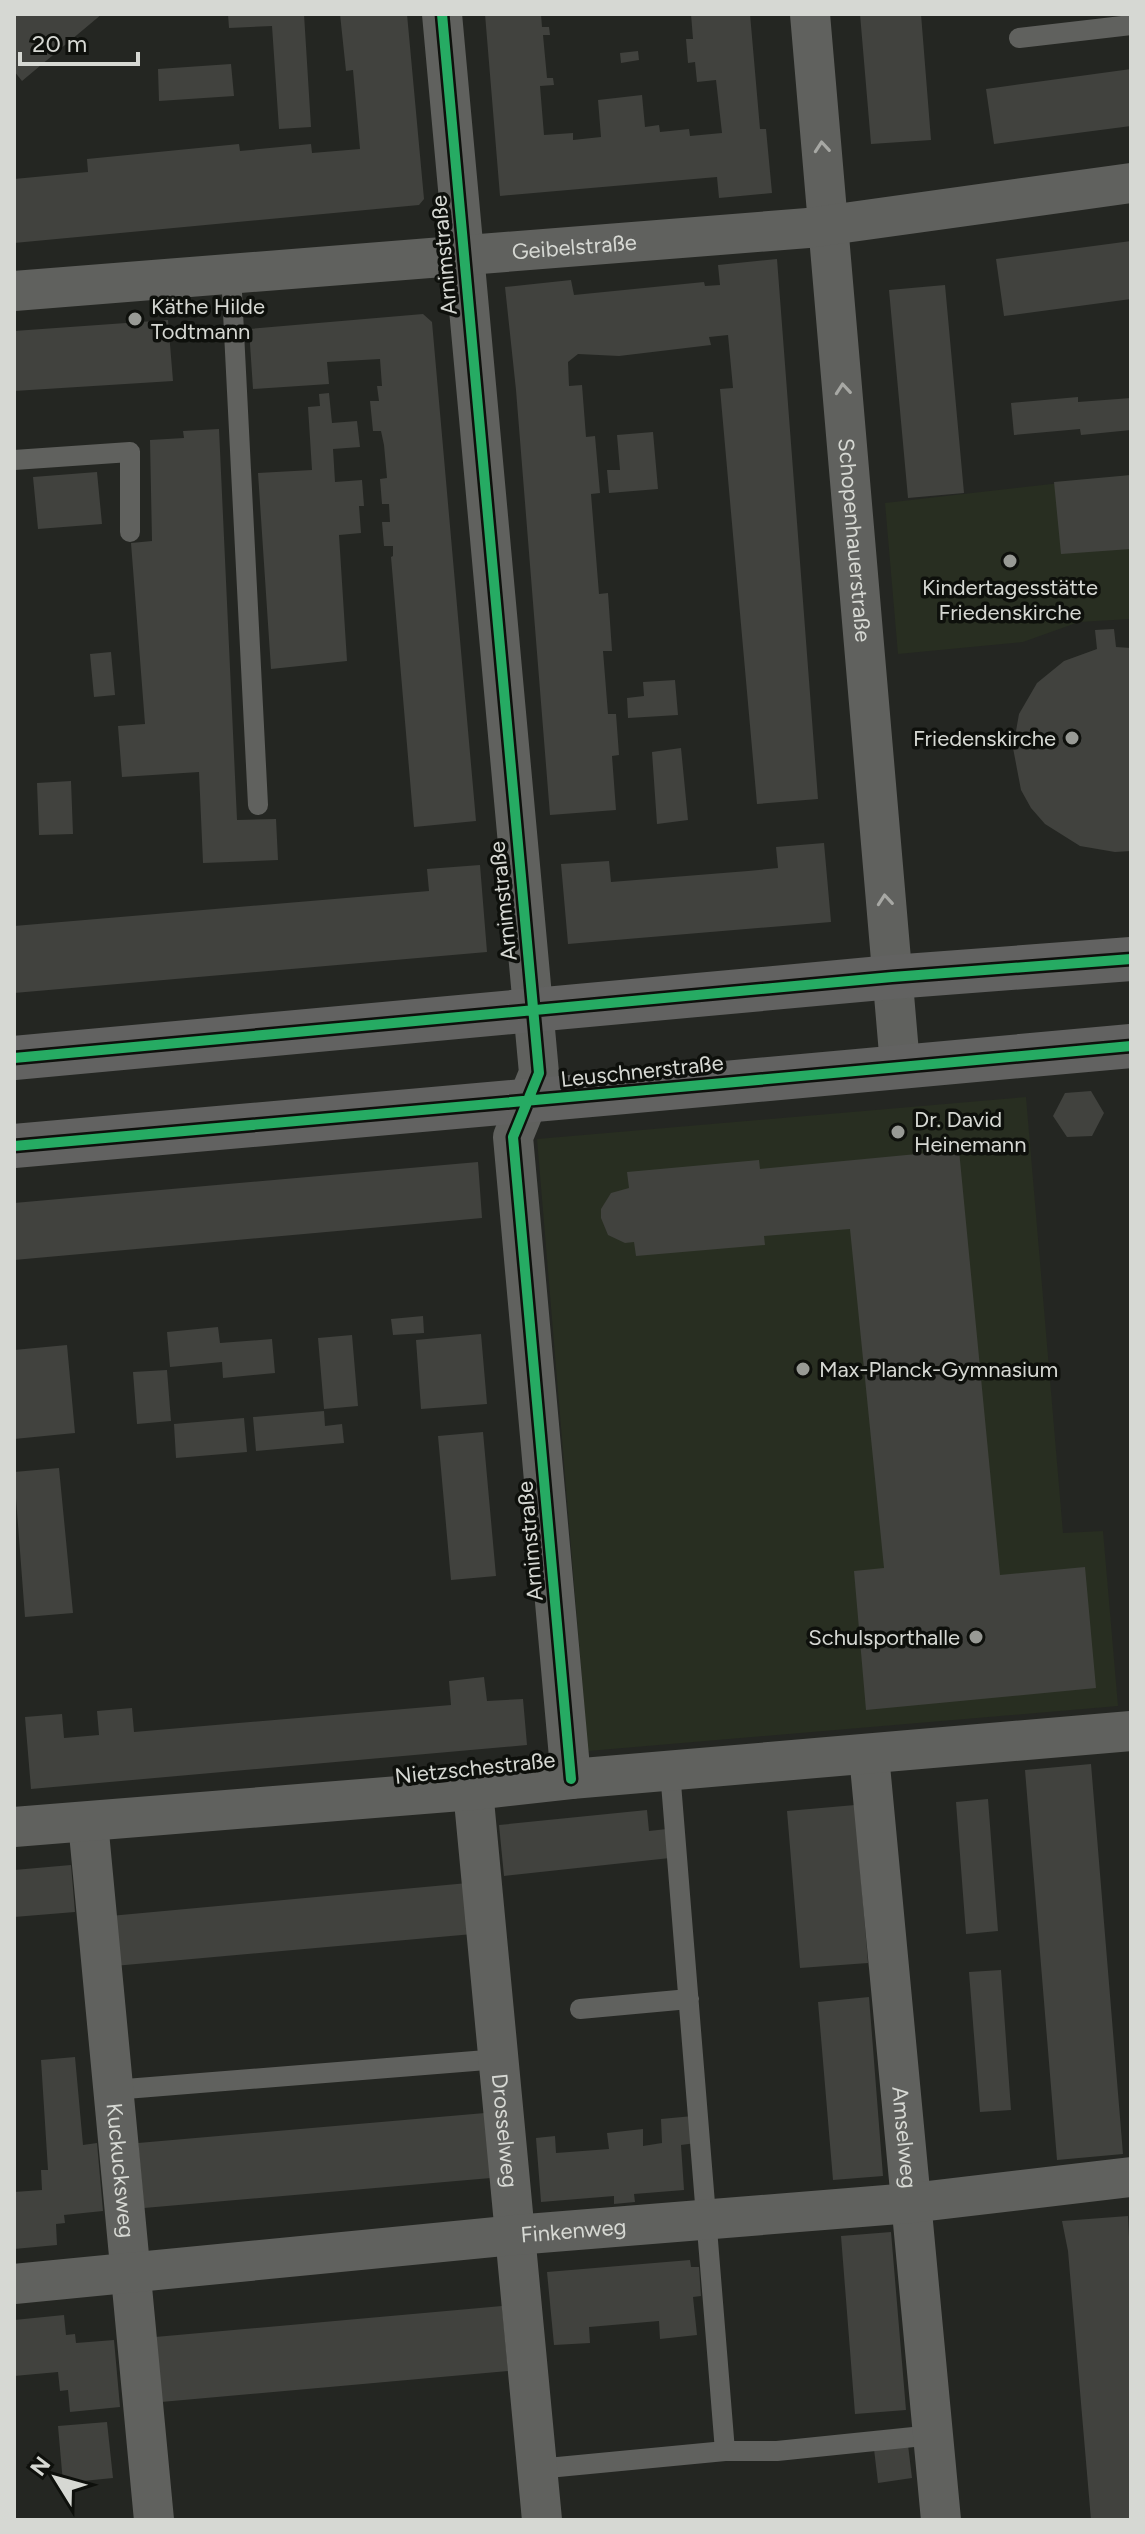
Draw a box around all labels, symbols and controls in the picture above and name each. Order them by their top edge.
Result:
scale bar [20,16,138,66]
text: 20 m [32,29,87,58]
one-way arrow [814,140,831,153]
street label: Arnimstraße [425,194,463,316]
street label: Geibelstraße [511,228,638,265]
place label: Käthe Hilde Todtmann [151,293,265,345]
marker: Käthe Hilde Todtmann [126,310,144,328]
one-way arrow [835,383,852,396]
street label: Schopenhauerstraße [833,437,877,643]
marker: Kindertagesstätte Friedenskirche [1001,552,1019,570]
place label: Kindertagesstätte Friedenskirche [922,574,1098,626]
place label: Friedenskirche [913,725,1056,752]
marker: Friedenskirche [1063,729,1081,747]
street label: Arnimstraße [483,840,523,962]
one-way arrow [877,893,894,906]
street label: Leuschnerstraße [559,1049,725,1093]
place label: Dr. David Heinemann [914,1106,1026,1158]
marker: Dr. David Heinemann [889,1123,907,1141]
place label: Max-Planck-Gymnasium [819,1356,1058,1383]
marker: Max-Planck-Gymnasium [794,1360,812,1378]
street label: Arnimstraße [511,1480,549,1602]
place label: Schulsporthalle [808,1624,960,1651]
marker: Schulsporthalle [967,1628,985,1646]
street label: Nietzschestraße [393,1746,557,1790]
street label: Drosselweg [486,2072,524,2189]
street label: Amselweg [887,2085,923,2190]
street label: Kuckucksweg [101,2102,141,2239]
street label: Finkenweg [520,2213,627,2248]
north arrow [16,2438,96,2518]
text: N [25,2451,56,2481]

